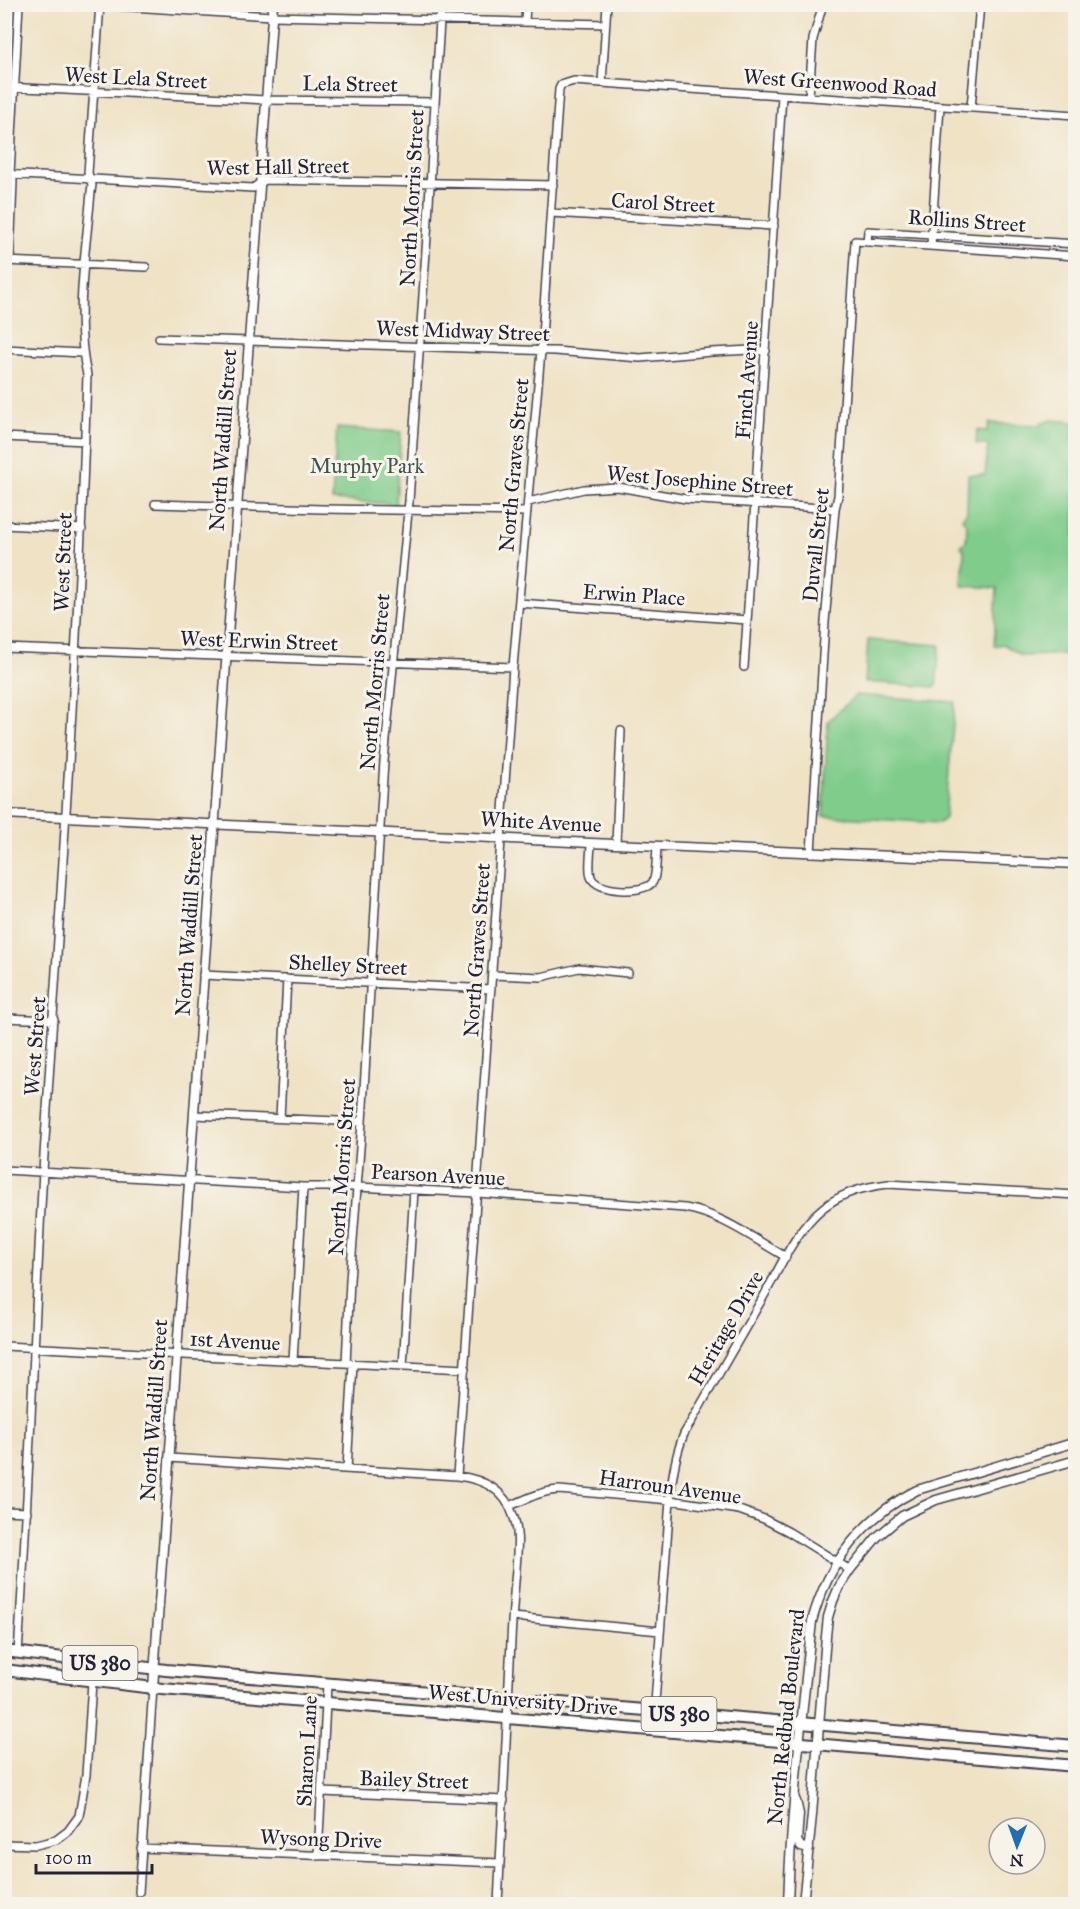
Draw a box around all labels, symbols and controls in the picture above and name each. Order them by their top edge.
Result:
street label: West Lela Street [64,61,209,95]
street label: West Greenwood Road [742,63,938,103]
street label: Lela Street [302,70,399,98]
street label: North Morris Street [394,108,430,287]
street label: West Hall Street [207,153,350,181]
street label: Carol Street [610,187,716,219]
street label: Rollins Street [907,204,1027,238]
street label: West Midway Street [376,315,551,347]
street label: Finch Avenue [730,320,764,440]
street label: North Waddill Street [204,348,242,532]
street label: North Graves Street [493,376,535,553]
park label: Murphy Park [310,453,424,479]
street label: West Josephine Street [606,460,795,502]
street label: Duvall Street [797,486,835,603]
street label: West Street [48,511,78,612]
street label: Erwin Place [582,578,686,612]
street label: North Morris Street [354,592,396,772]
street label: West Erwin Street [180,625,339,657]
street label: White Avenue [480,806,602,838]
street label: North Waddill Street [170,833,208,1017]
street label: North Graves Street [458,862,496,1038]
street label: Shelley Street [288,949,409,981]
street label: West Street [19,995,51,1097]
street label: North Morris Street [323,1077,361,1256]
street label: Pearson Avenue [370,1159,506,1192]
street label: Heritage Drive [683,1266,769,1390]
street label: North Waddill Street [135,1318,173,1502]
street label: 1st Avenue [189,1326,281,1356]
street label: Harroun Avenue [597,1464,743,1510]
street label: North Redbud Boulevard [762,1607,810,1826]
road number: US 380 [63,1646,138,1680]
street label: West University Drive [427,1679,619,1721]
street label: Sharon Lane [291,1694,323,1807]
road number: US 380 [642,1697,716,1731]
street label: Bailey Street [359,1765,470,1795]
north arrow [987,1816,1047,1876]
street label: Wysong Drive [260,1824,383,1854]
scale bar [36,1837,152,1875]
text: 100 m [45,1847,92,1869]
text: N [1009,1851,1024,1870]

